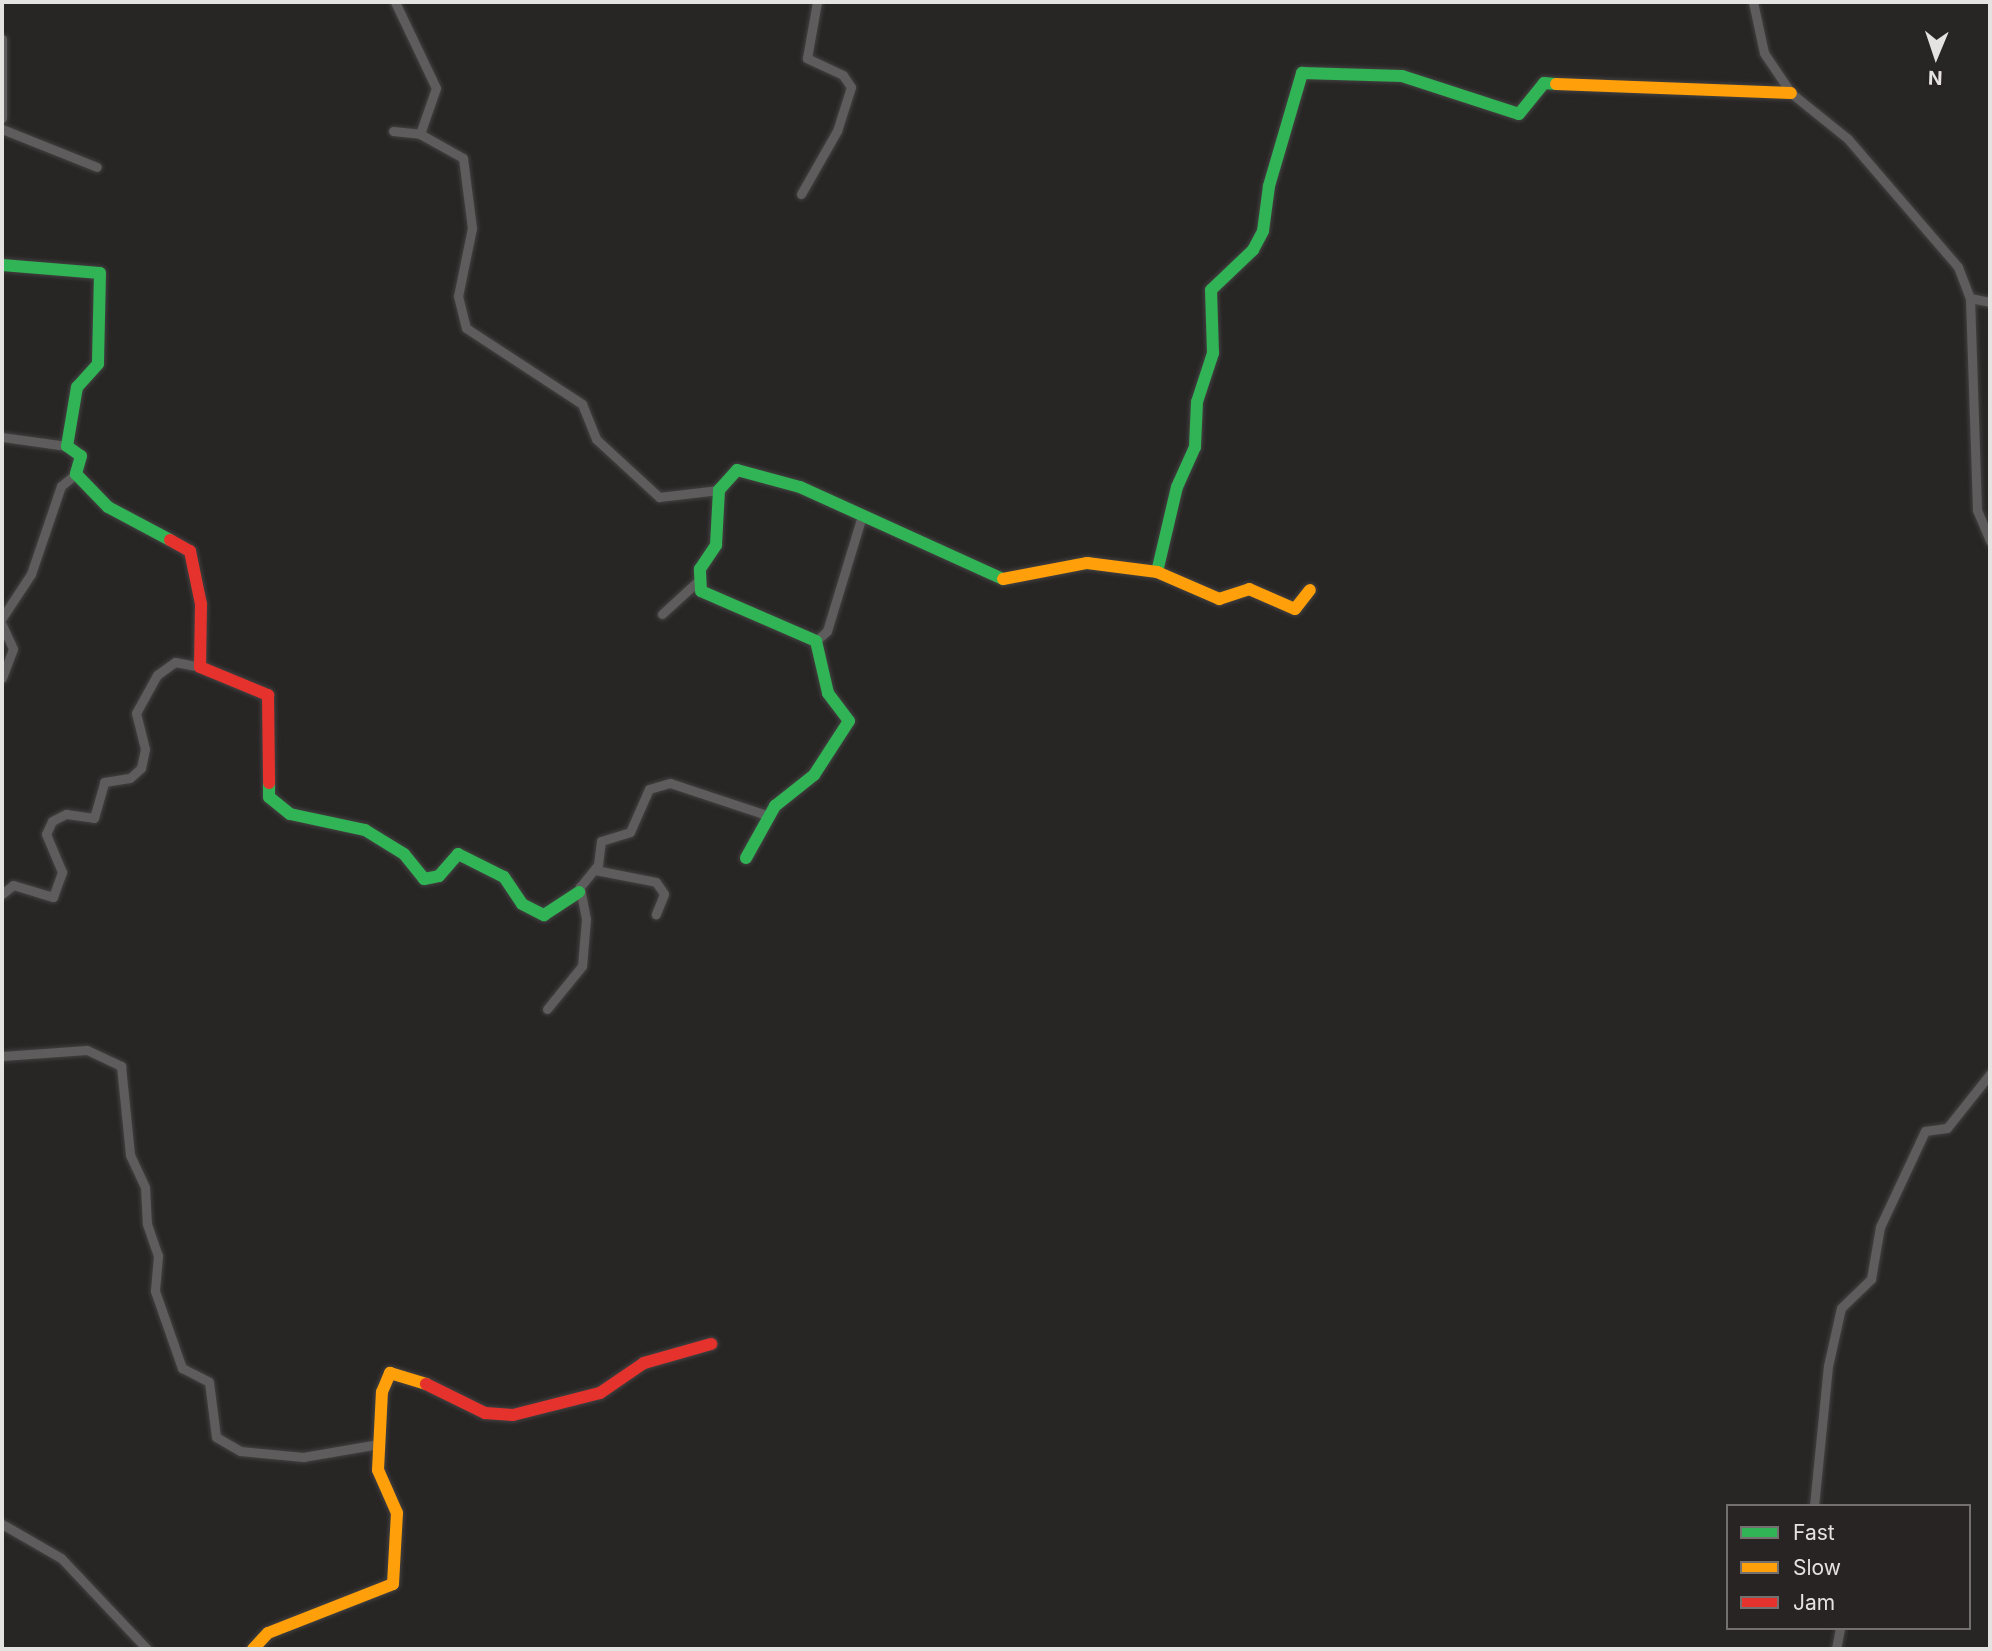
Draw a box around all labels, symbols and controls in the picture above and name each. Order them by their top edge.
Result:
north arrow [1901,21,1971,91]
text: N [1928,66,1943,89]
legend [1726,1504,1971,1630]
text: Fast [1793,1520,1835,1545]
text: Slow [1793,1555,1841,1580]
text: Jam [1793,1590,1835,1615]

